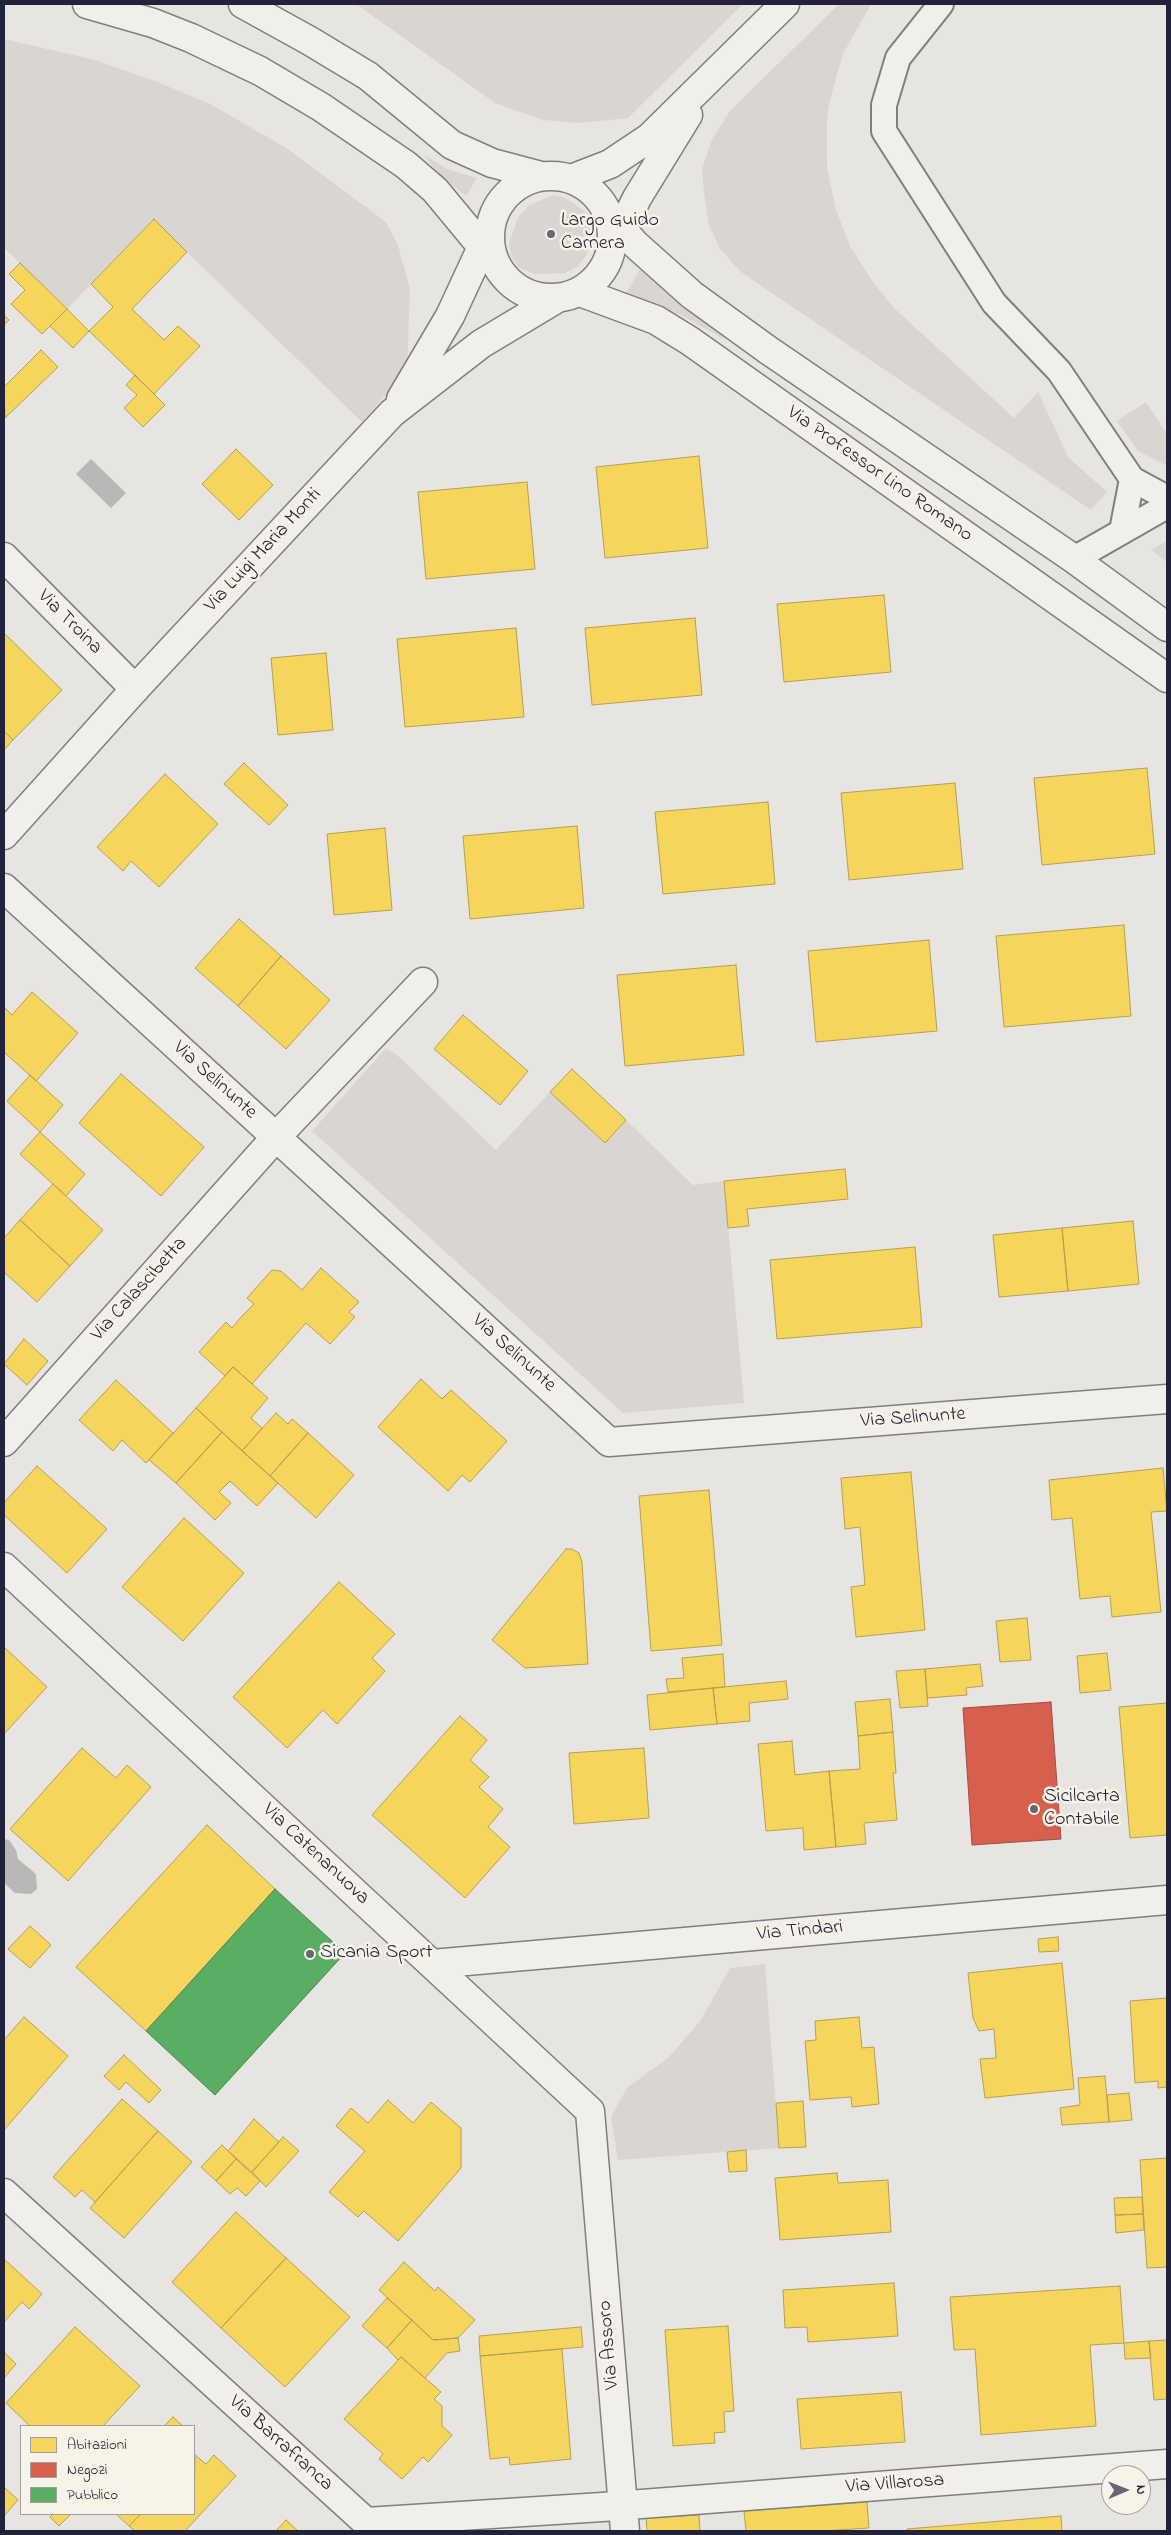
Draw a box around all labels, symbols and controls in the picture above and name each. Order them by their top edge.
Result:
place label: Largo Guido Carnera [561,210,659,257]
marker: Largo Guido Carnera [545,228,557,240]
street label: Via Professor Lino Romano [781,402,977,548]
street label: Via Luigi Maria Monti [200,484,328,618]
street label: Via Troina [31,585,107,661]
street label: Via Selinunte [167,1037,261,1125]
street label: Via Calascibetta [87,1233,193,1347]
street label: Via Selinunte [466,1310,560,1398]
street label: Via Selinunte [860,1403,966,1435]
place label: Sicilcarta Contabile [1044,1786,1120,1833]
street label: Via Catenanuova [256,1799,374,1911]
marker: Sicilcarta Contabile [1028,1803,1040,1815]
street label: Via Tindari [756,1916,844,1948]
place label: Sicania Sport [320,1942,432,1966]
marker: Sicania Sport [304,1948,316,1960]
street label: Via Assoro [594,2299,626,2391]
street label: Via Barrafranca [223,2391,337,2497]
legend [20,2425,195,2515]
text: Abitazioni [67,2434,127,2456]
text: Negozi [67,2459,107,2481]
north arrow [1101,2465,1151,2515]
street label: Via Villarosa [845,2470,945,2500]
text: Pubblico [67,2484,118,2506]
text: N [1130,2485,1151,2495]

